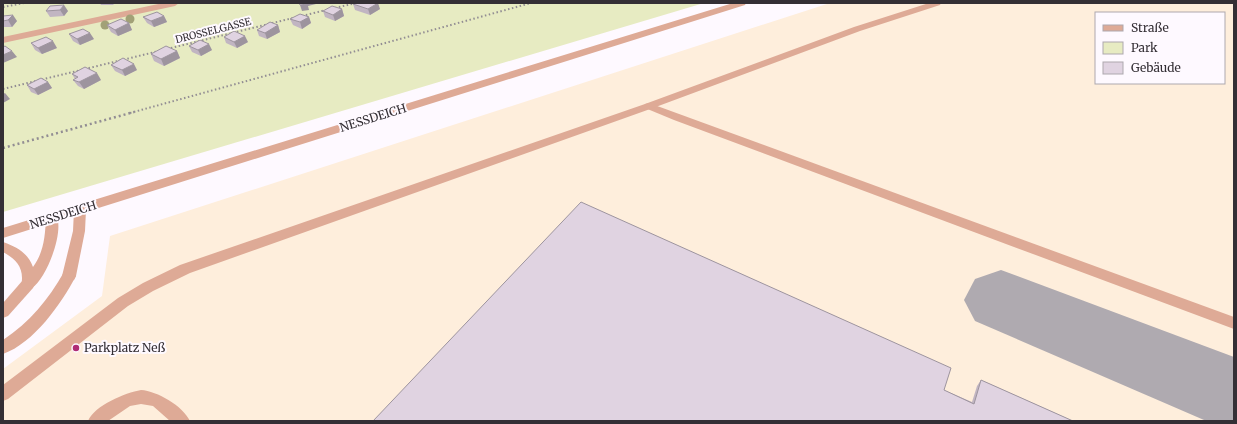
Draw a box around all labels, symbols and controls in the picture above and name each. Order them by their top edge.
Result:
legend [1095,12,1225,84]
street label: DROSSELGASSE [174,15,253,46]
text: Straße [1131,20,1169,35]
text: Park [1131,40,1158,55]
text: Gebäude [1131,60,1181,75]
street label: NESSDEICH [338,100,408,135]
street label: NESSDEICH [28,197,98,232]
place label: Parkplatz Neß [84,340,166,355]
marker: Parkplatz Neß [71,343,81,353]

